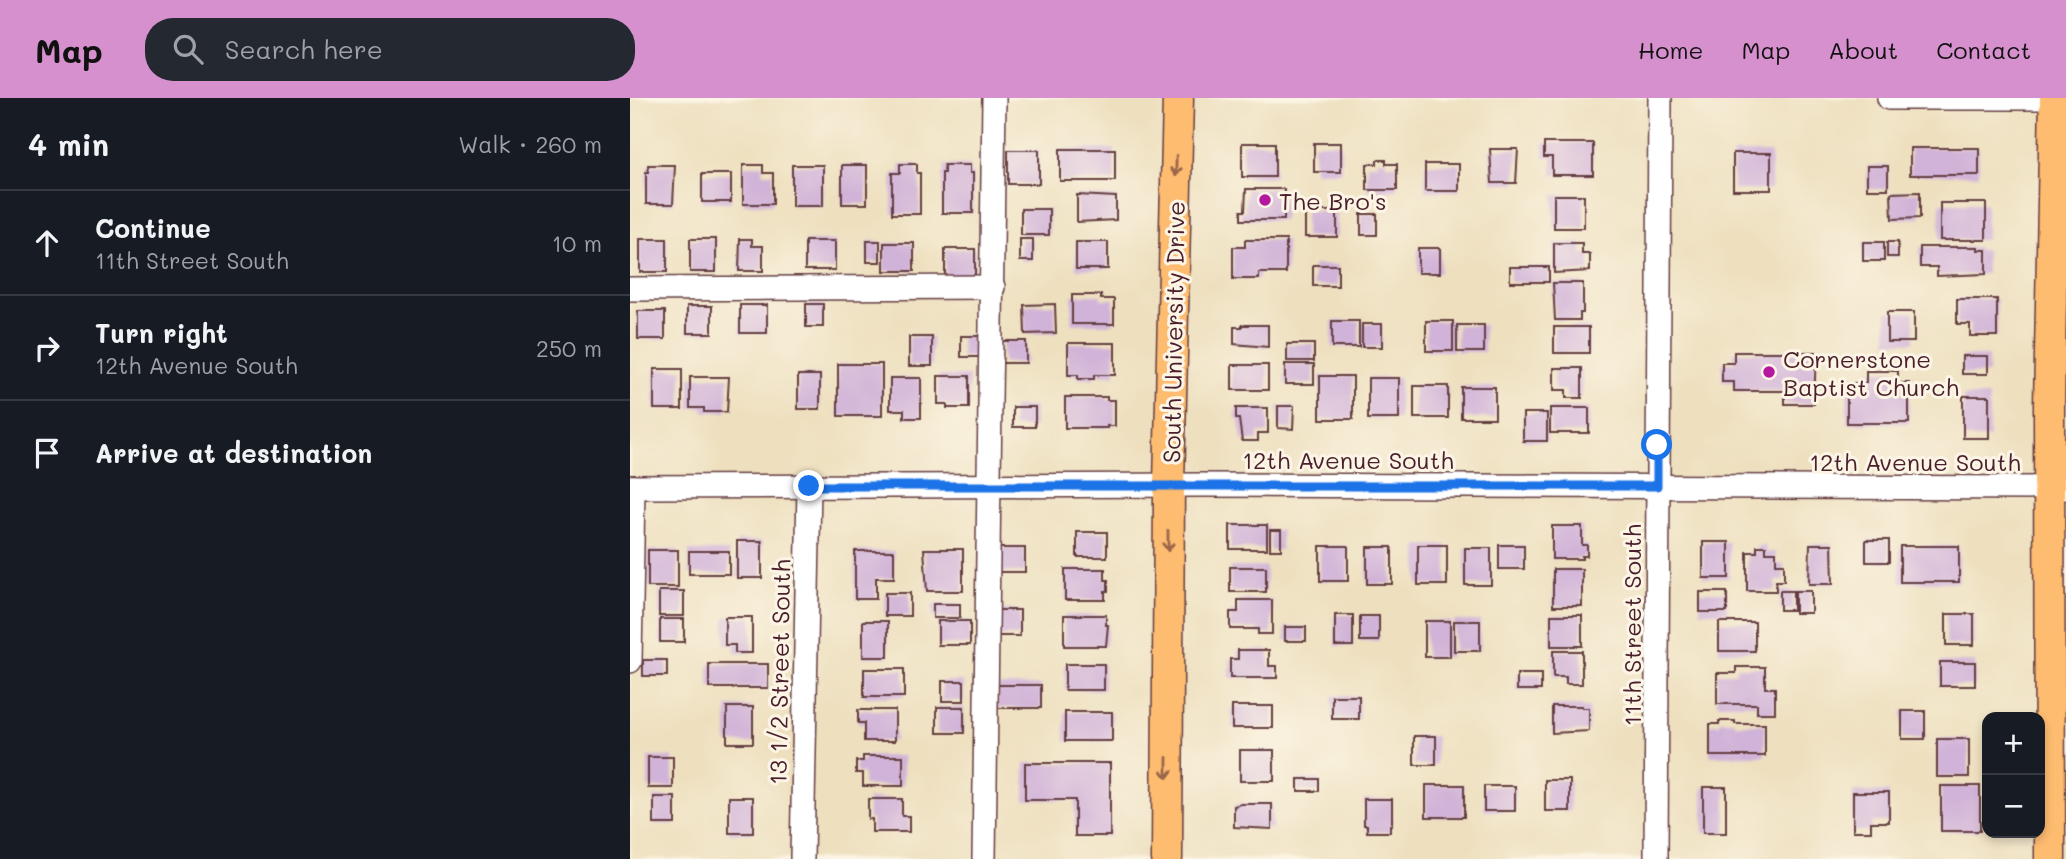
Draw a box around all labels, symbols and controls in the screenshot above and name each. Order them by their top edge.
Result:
search box [145,18,635,81]
text: Map [35,28,103,71]
icon: search [169,30,207,68]
text: Search here [225,32,383,66]
text: Home [1638,34,1703,65]
text: Map [1741,34,1790,65]
text: About [1828,34,1898,65]
text: Contact [1936,34,2031,65]
text: 4 min [28,124,109,164]
text: Walk · 260 m [458,129,602,159]
one-way arrow [1170,154,1183,177]
place label: The Bro's [1279,185,1387,216]
marker: The Bro's [1257,192,1273,208]
street label: South University Drive [1155,201,1191,463]
text: Continue [95,211,211,245]
icon: ahead [28,224,66,262]
text: 10 m [552,228,602,258]
text: 11th Street South [95,245,289,275]
text: Turn right [95,316,228,350]
icon: right [28,329,66,367]
text: 250 m [536,333,602,363]
place label: Cornerstone Baptist Church [1783,343,1959,402]
text: 12th Avenue South [95,350,298,380]
marker: Cornerstone Baptist Church [1761,364,1777,380]
route start [1641,429,1672,460]
icon: arrive [28,434,66,472]
text: Arrive at destination [95,436,372,470]
street label: 12th Avenue South [1242,444,1454,475]
street label: 12th Avenue South [1809,446,2021,477]
route end [793,470,824,501]
street label: 11th Street South [1616,524,1647,726]
one-way arrow [1161,529,1175,552]
street label: 13 1/2 Street South [762,559,796,785]
map controls [1982,712,2045,838]
button: + [1982,712,2045,775]
one-way arrow [1160,756,1174,779]
button: − [1982,775,2045,838]

